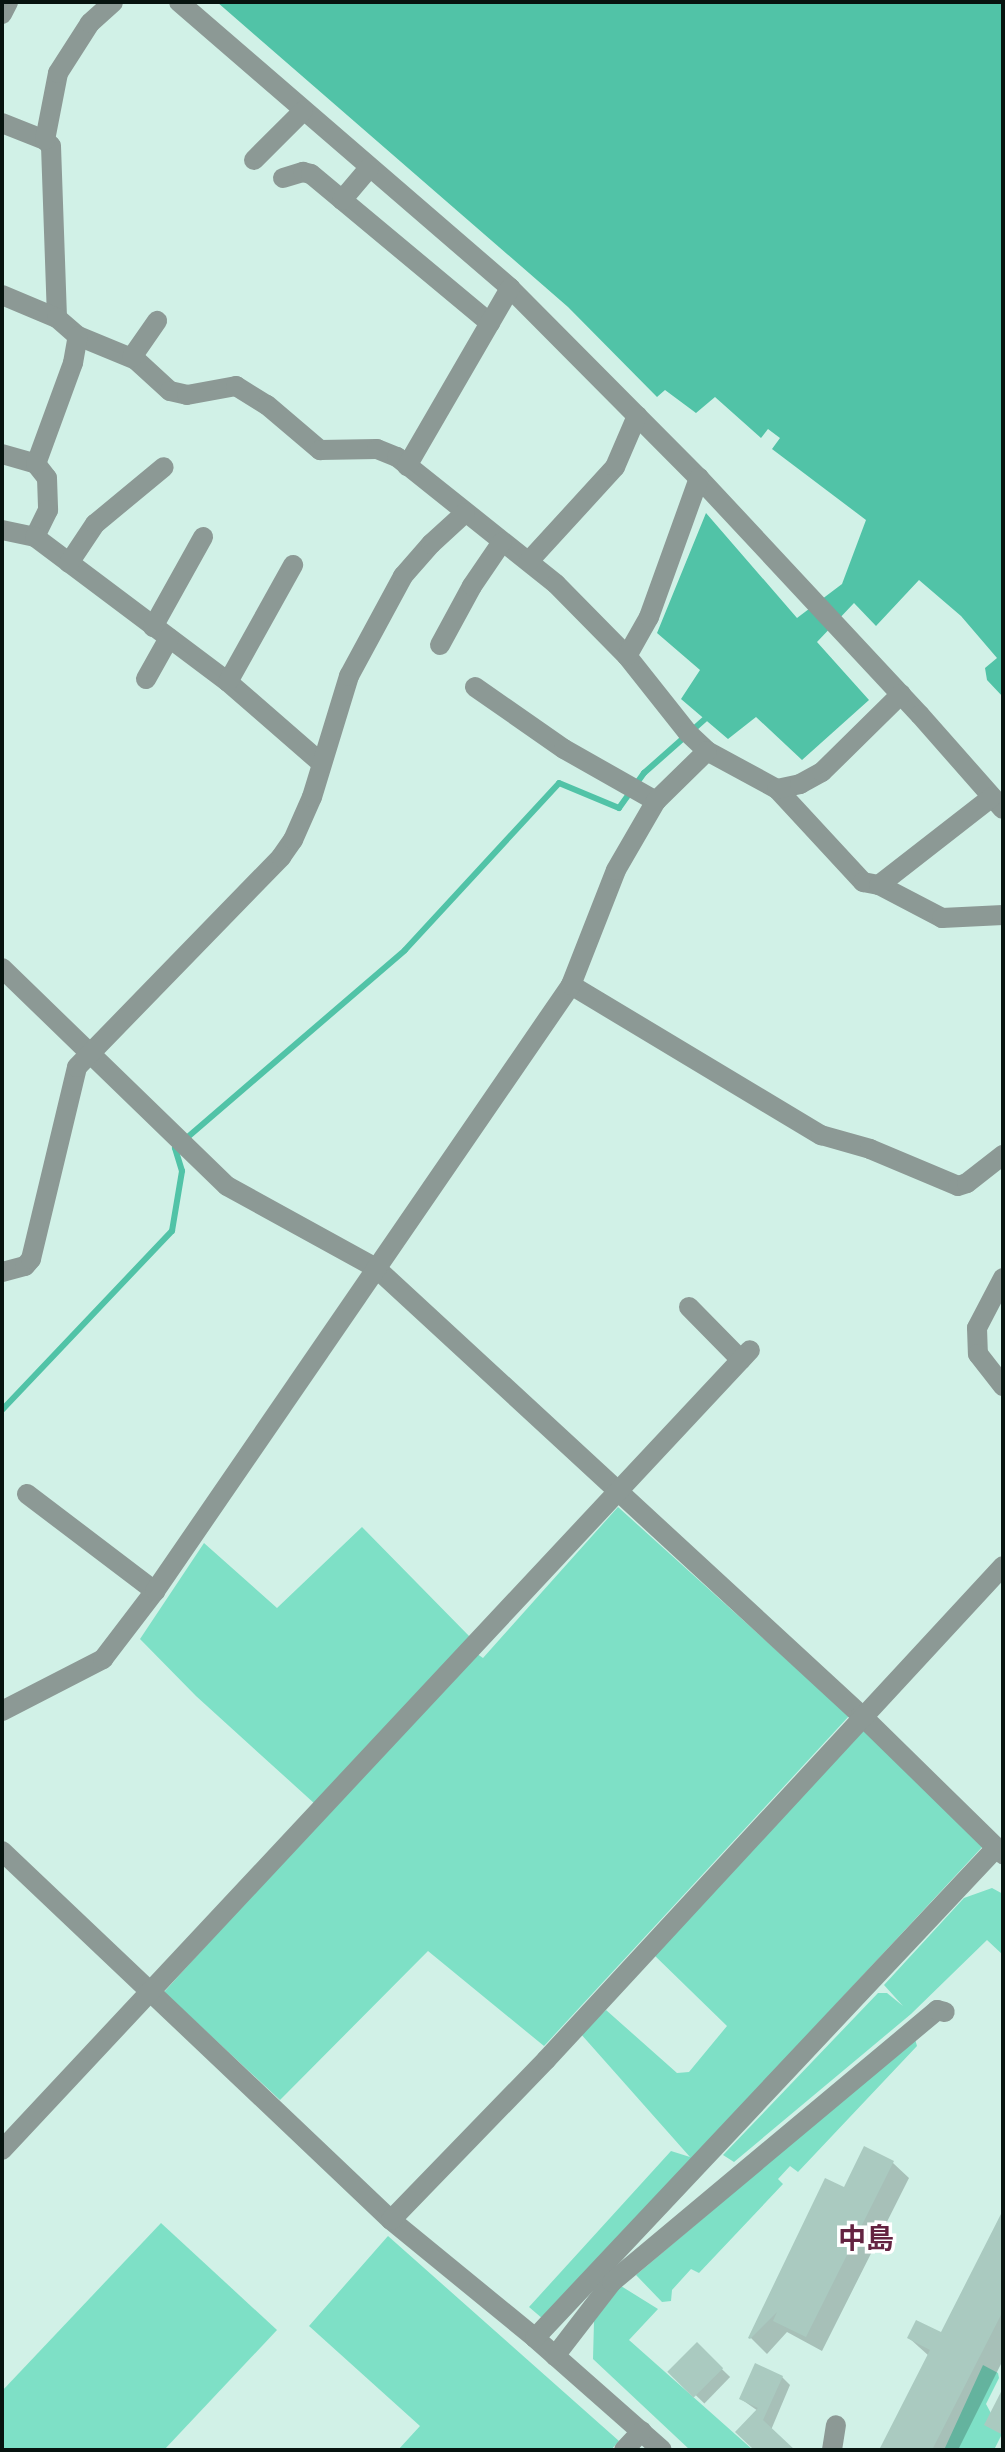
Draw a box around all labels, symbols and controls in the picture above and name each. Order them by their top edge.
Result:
district label: 中島 [838,2221,894,2255]

